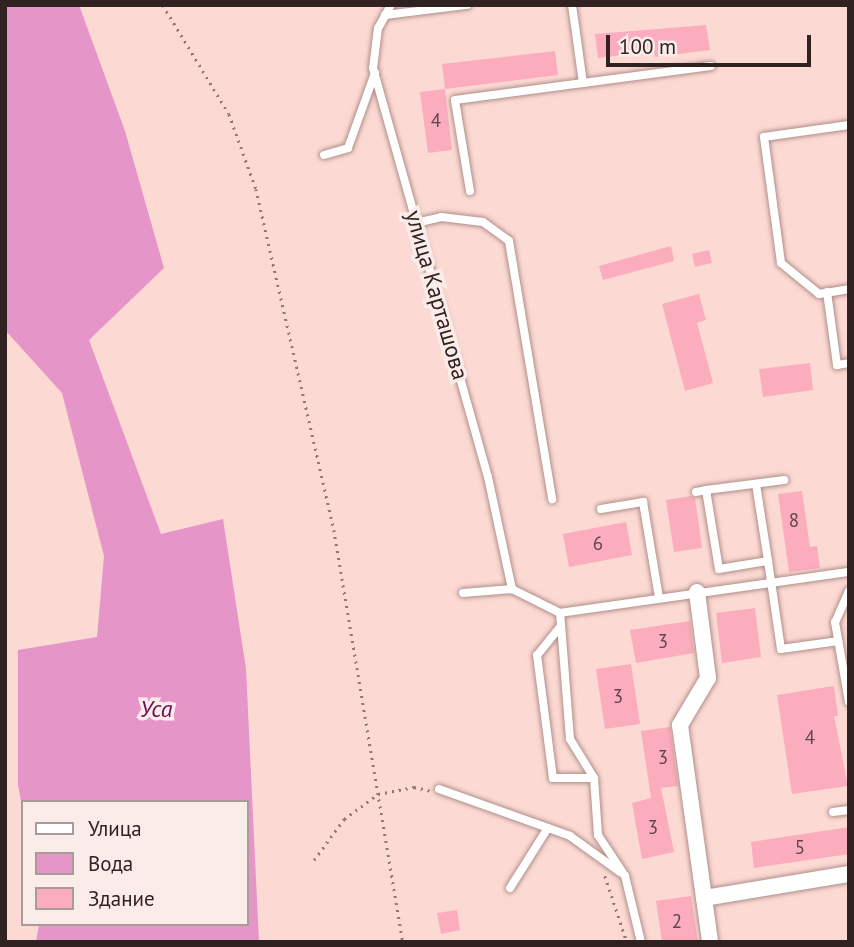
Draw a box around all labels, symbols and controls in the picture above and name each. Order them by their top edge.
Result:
scale bar [609,21,814,65]
text: 100 m [619,33,676,60]
house number: 4 [431,110,441,132]
street label: улица Карташова [400,207,474,383]
house number: 8 [789,510,799,532]
house number: 6 [593,533,603,555]
house number: 3 [658,631,668,653]
house number: 3 [613,686,623,708]
water label: Уса [140,695,172,723]
house number: 4 [805,727,815,749]
house number: 3 [658,747,668,769]
legend [21,800,248,926]
text: Улица [88,815,142,842]
house number: 3 [648,817,658,839]
house number: 5 [795,837,805,859]
text: Вода [88,850,133,877]
text: Здание [88,885,155,912]
house number: 2 [672,911,682,933]

